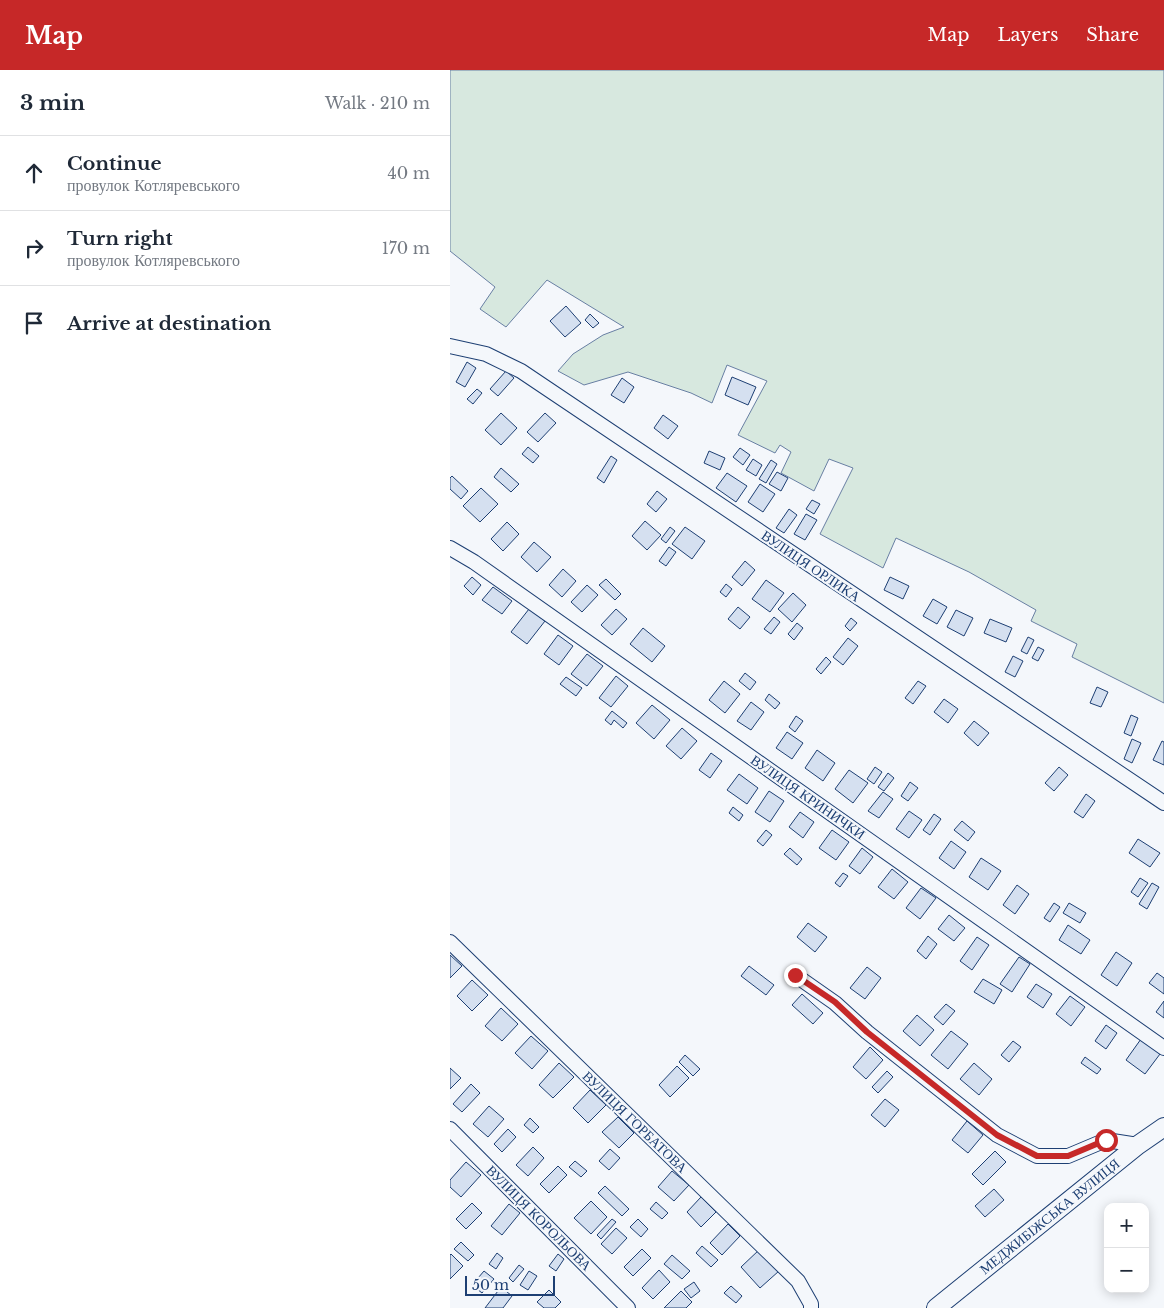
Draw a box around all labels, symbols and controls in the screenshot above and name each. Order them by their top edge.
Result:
text: Map [25,21,83,50]
text: Map [928,24,969,46]
text: Layers [997,24,1058,46]
text: Share [1086,24,1139,46]
text: 3 min [20,90,85,116]
text: Walk · 210 m [325,93,430,113]
text: Continue [67,152,162,175]
icon: ahead [20,159,48,187]
text: 40 m [387,163,430,183]
text: провулок Котляревського [67,175,240,195]
text: Turn right [67,227,173,250]
icon: right [20,234,48,262]
text: 170 m [382,238,430,258]
text: провулок Котляревського [67,250,240,270]
icon: arrive [20,309,48,337]
text: Arrive at destination [67,312,271,335]
street label: ВУЛИЦЯ ОРЛИКА [758,526,865,606]
street label: ВУЛИЦЯ КРИНИЧКИ [747,751,869,843]
route end [784,964,807,987]
street label: ВУЛИЦЯ ГОРБАТОВА [579,1067,692,1177]
route start [1095,1129,1118,1152]
street label: МЕДЖИБІЖСЬКА ВУЛИЦЯ [976,1154,1123,1278]
street label: ВУЛИЦЯ КОРОЛЬОВА [482,1161,596,1275]
map controls [1104,1203,1149,1293]
button: + [1104,1203,1149,1248]
button: − [1104,1248,1149,1293]
scale bar [465,1273,555,1296]
text: 50 m [472,1276,509,1294]

